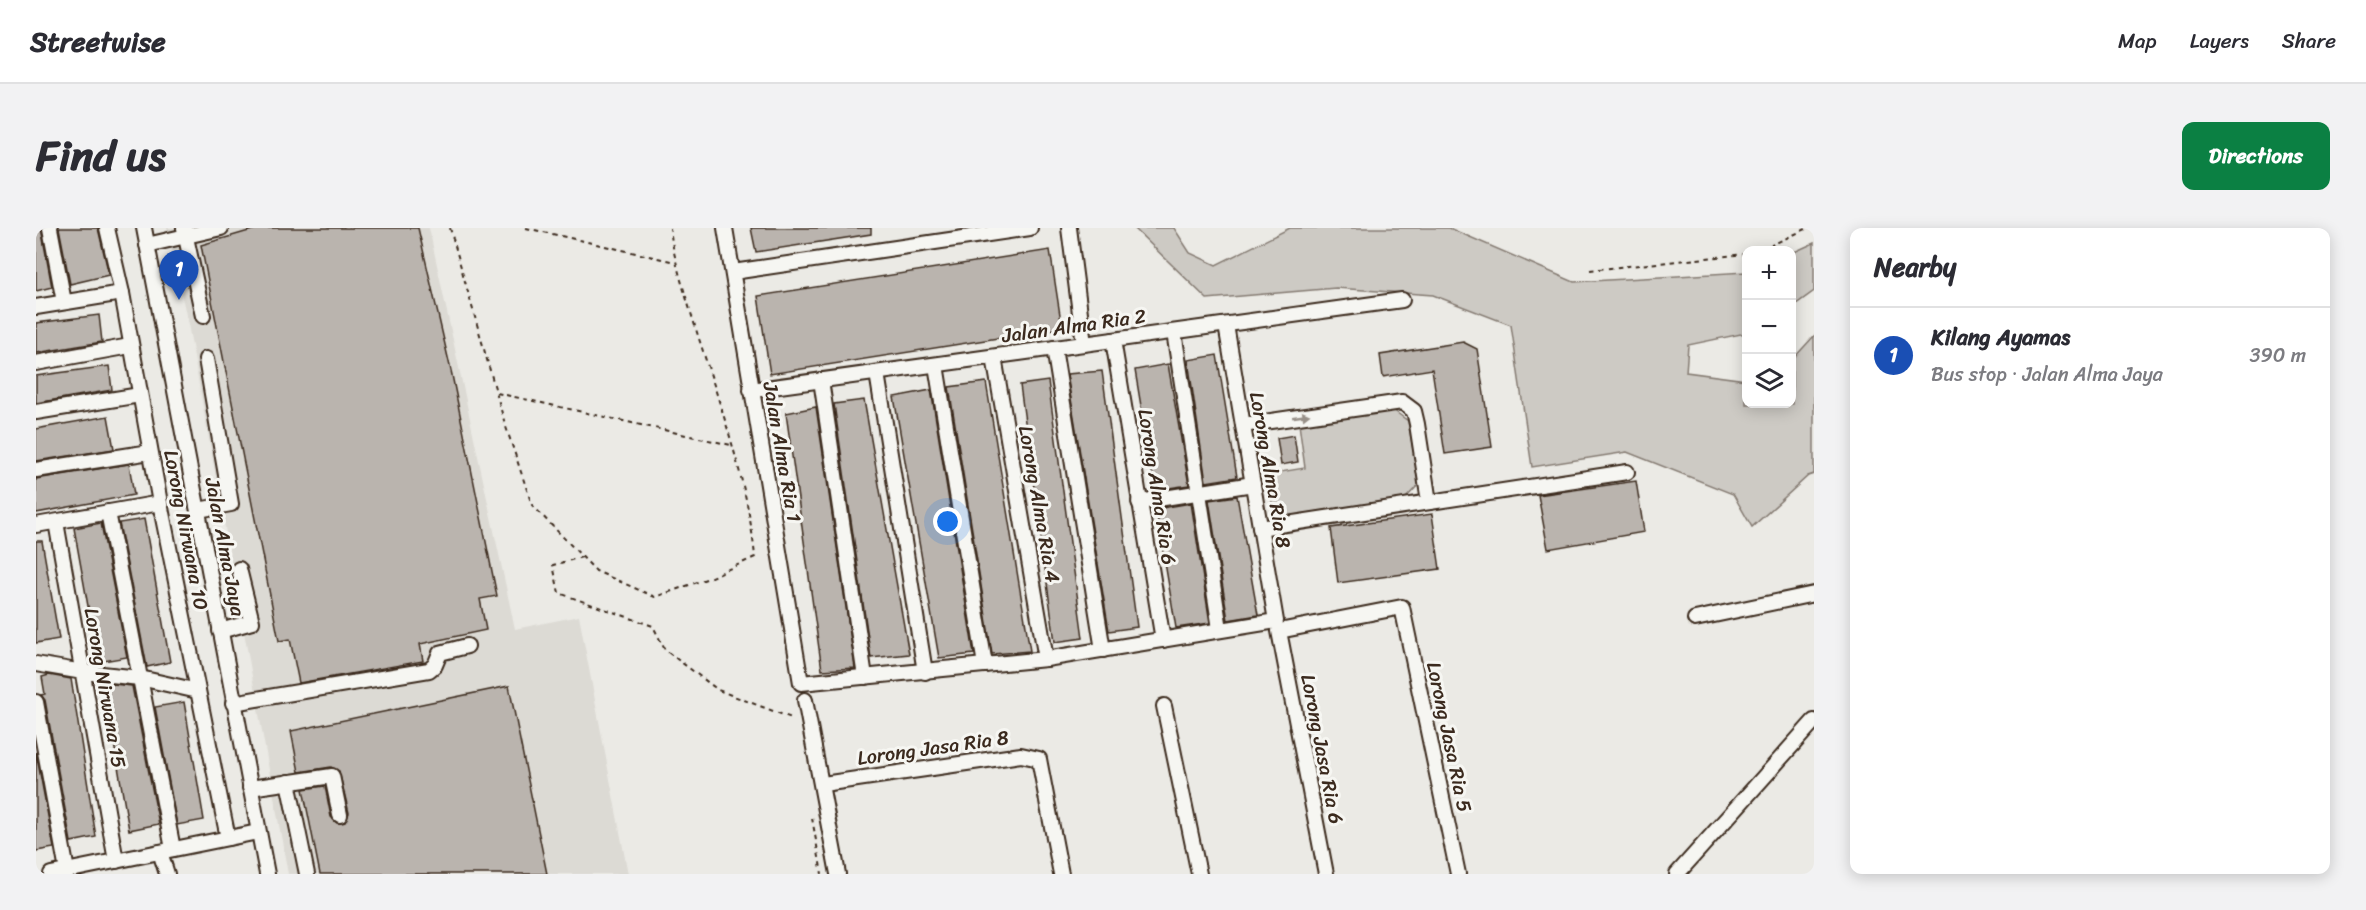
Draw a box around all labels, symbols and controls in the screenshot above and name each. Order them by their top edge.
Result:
text: Streetwise [30,17,166,66]
text: Map [2118,22,2157,60]
text: Layers [2190,22,2249,60]
text: Share [2282,22,2336,60]
text: Find us [36,119,166,193]
button: Directions [2182,122,2330,190]
text: Nearby [1874,244,1956,290]
map controls [1742,246,1796,408]
button: + [1742,246,1796,300]
pin: 1 [160,250,198,300]
street label: Jalan Alma Ria 2 [999,299,1149,354]
button: − [1742,300,1796,354]
text: Kilang Ayamas [1931,318,2070,357]
text: 1 [1889,338,1898,373]
text: 390 m [2250,338,2306,373]
button: layers [1742,354,1796,408]
text: Bus stop · Jalan Alma Jaya [1931,357,2163,392]
street label: Jalan Alma Ria 1 [752,378,812,525]
street label: Lorong Alma Ria 8 [1239,389,1301,551]
street label: Lorong Alma Ria 6 [1127,406,1187,568]
one-way arrow [1291,412,1310,421]
street label: Lorong Alma Ria 4 [1008,423,1070,585]
street label: Lorong Nirwana 10 [153,447,219,613]
street label: Jalan Alma Jaya [194,474,256,620]
your location [933,507,962,536]
street label: Lorong Nirwana 15 [74,605,136,771]
street label: Lorong Jasa Ria 5 [1416,659,1482,815]
street label: Lorong Jasa Ria 6 [1290,671,1354,827]
street label: Lorong Jasa Ria 8 [855,720,1011,776]

